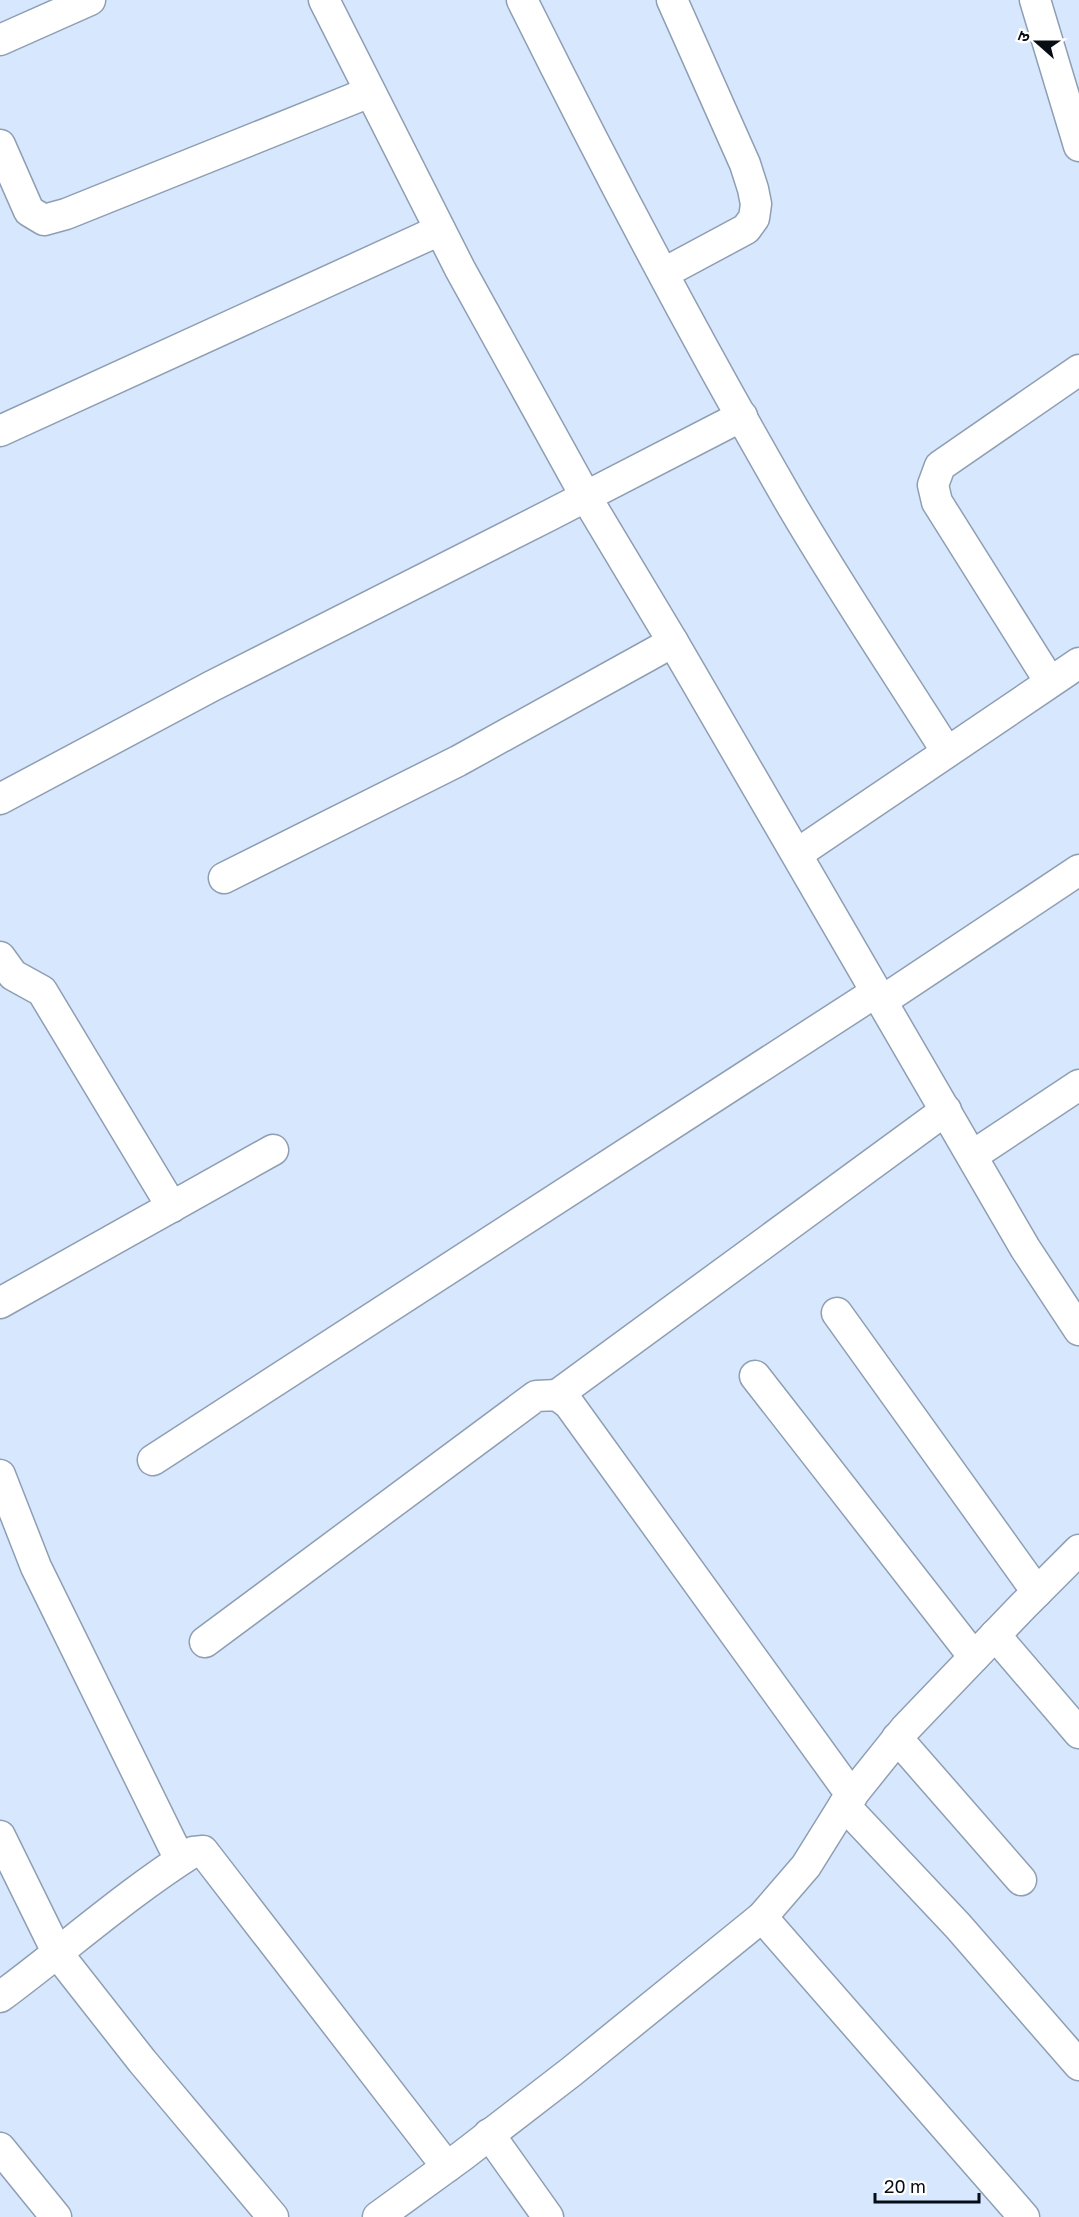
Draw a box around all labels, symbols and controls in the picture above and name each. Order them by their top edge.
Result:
north arrow [1007,12,1067,72]
text: उ [1012,28,1034,45]
scale bar [875,2166,978,2204]
text: 20 m [884,2175,926,2197]

